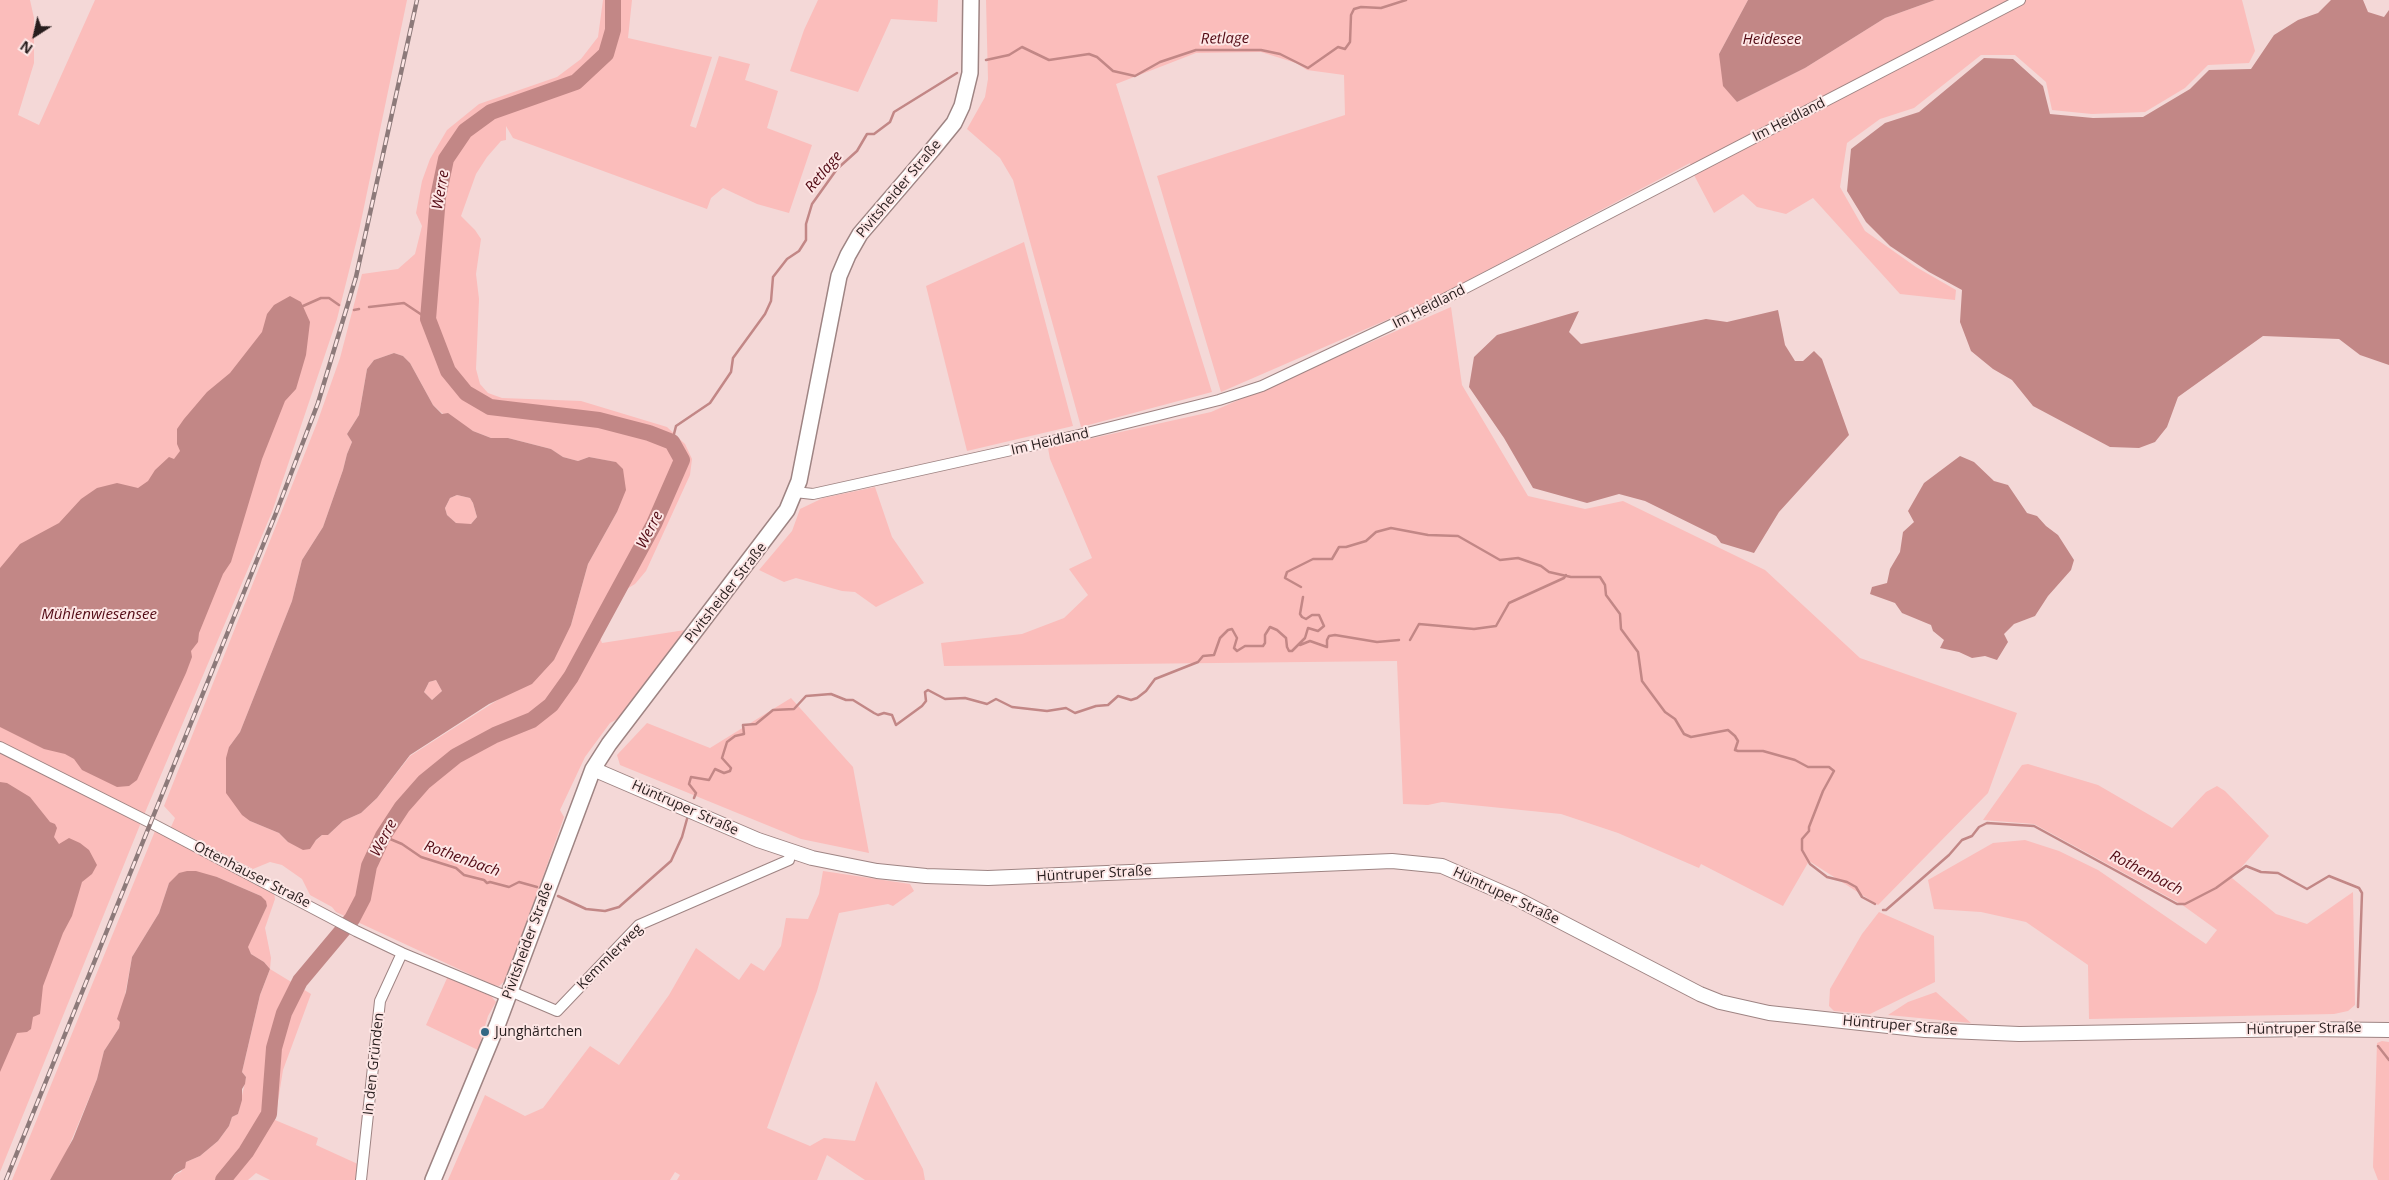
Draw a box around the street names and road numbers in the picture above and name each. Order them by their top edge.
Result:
street label: Im Heidland [1750,95,1828,145]
street label: Pivitsheider Straße [853,137,945,241]
street label: Im Heidland [1390,282,1468,332]
street label: Im Heidland [1009,425,1091,459]
street label: Pivitsheider Straße [682,540,770,646]
street label: Hüntruper Straße [629,777,741,839]
street label: Ottenhauser Straße [191,838,313,912]
street label: Hüntruper Straße [1036,863,1152,885]
street label: Hüntruper Straße [1450,864,1562,928]
street label: Pivitsheider Straße [499,880,557,1002]
street label: Kemmlerweg [574,921,646,993]
street label: In den Gründen [360,1012,388,1116]
street label: Hüntruper Straße [1842,1013,1958,1039]
street label: Hüntruper Straße [2246,1020,2362,1038]

